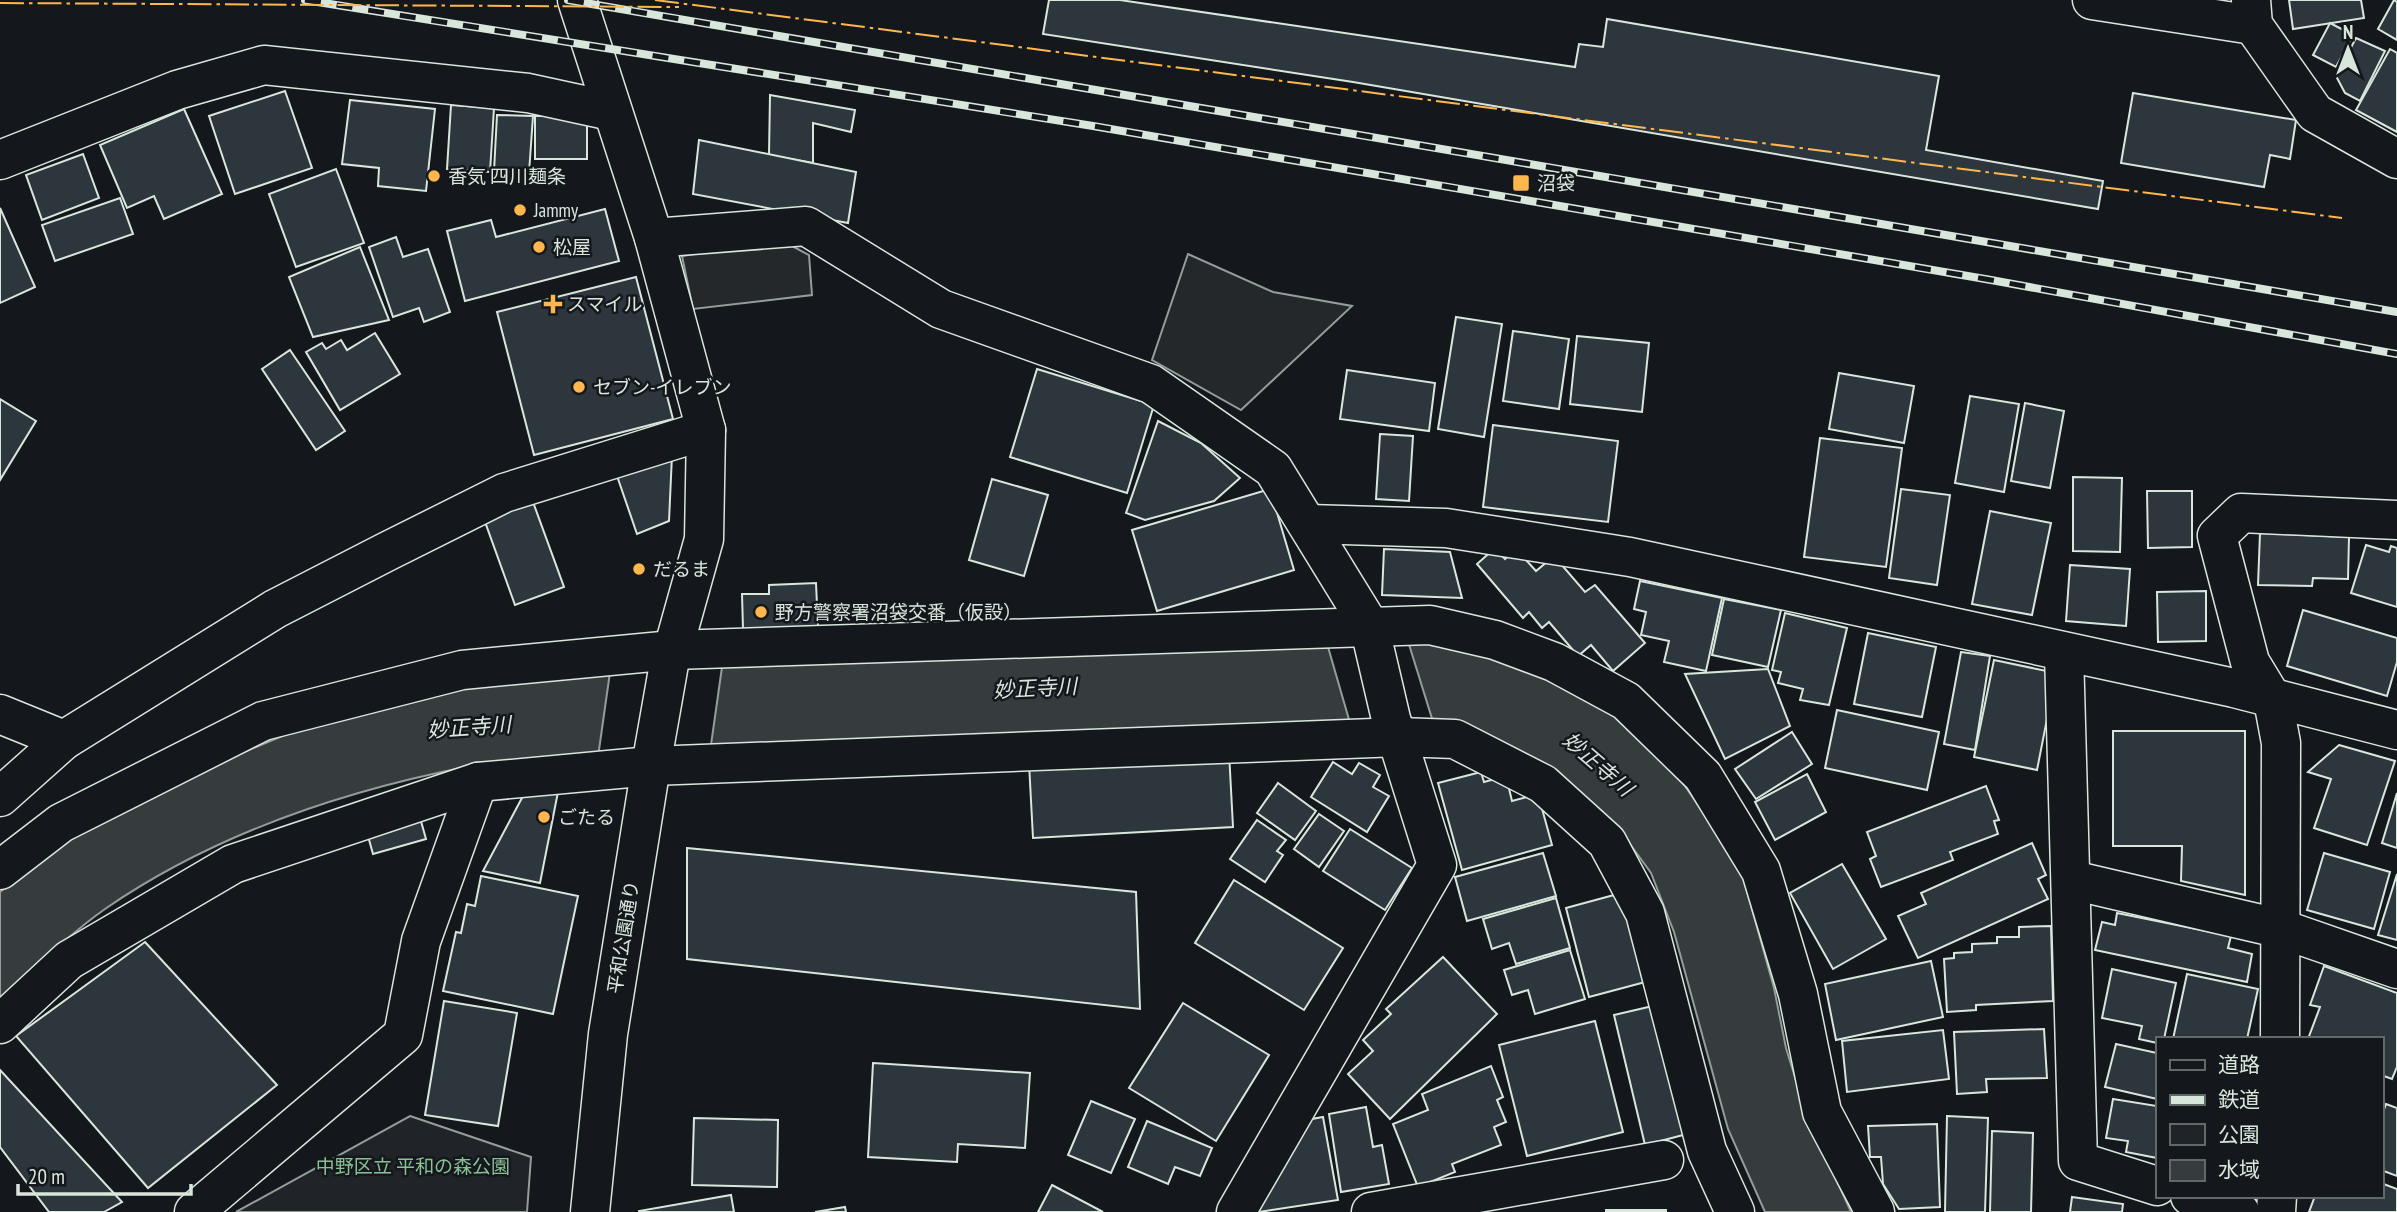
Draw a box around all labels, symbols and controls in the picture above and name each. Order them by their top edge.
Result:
north arrow [2313,14,2383,84]
text: N [2343,20,2353,44]
place label: 香気 四川麺条 [448,164,566,188]
marker: 香気 四川麺条 [426,168,442,184]
place label: 沼袋 [1537,171,1575,195]
marker: 沼袋 [1511,173,1531,193]
place label: Jammy [533,198,579,222]
marker: Jammy [512,202,528,218]
place label: 松屋 [553,235,591,259]
marker: 松屋 [531,239,547,255]
place label: スマイル [567,292,642,316]
marker: スマイル [545,296,561,312]
place label: セブン-イレブン [593,375,732,399]
marker: セブン-イレブン [571,379,587,395]
place label: だるま [653,557,710,581]
marker: だるま [631,561,647,577]
place label: 野方警察署沼袋交番（仮設） [775,600,1022,624]
marker: 野方警察署沼袋交番（仮設） [753,604,769,620]
water label: 妙正寺川 [992,672,1080,704]
water label: 妙正寺川 [426,710,514,743]
water label: 妙正寺川 [1557,726,1640,803]
place label: ごたる [558,805,615,829]
marker: ごたる [536,809,552,825]
street label: 平和公園通り [602,879,644,995]
legend [2156,1037,2383,1198]
text: 道路 [2218,1051,2260,1078]
text: 鉄道 [2218,1086,2260,1113]
text: 公園 [2218,1121,2260,1148]
scale bar [18,1152,191,1196]
park label: 中野区立 平和の森公園 [316,1154,510,1178]
text: 水域 [2218,1156,2260,1183]
text: 20 m [28,1163,65,1190]

